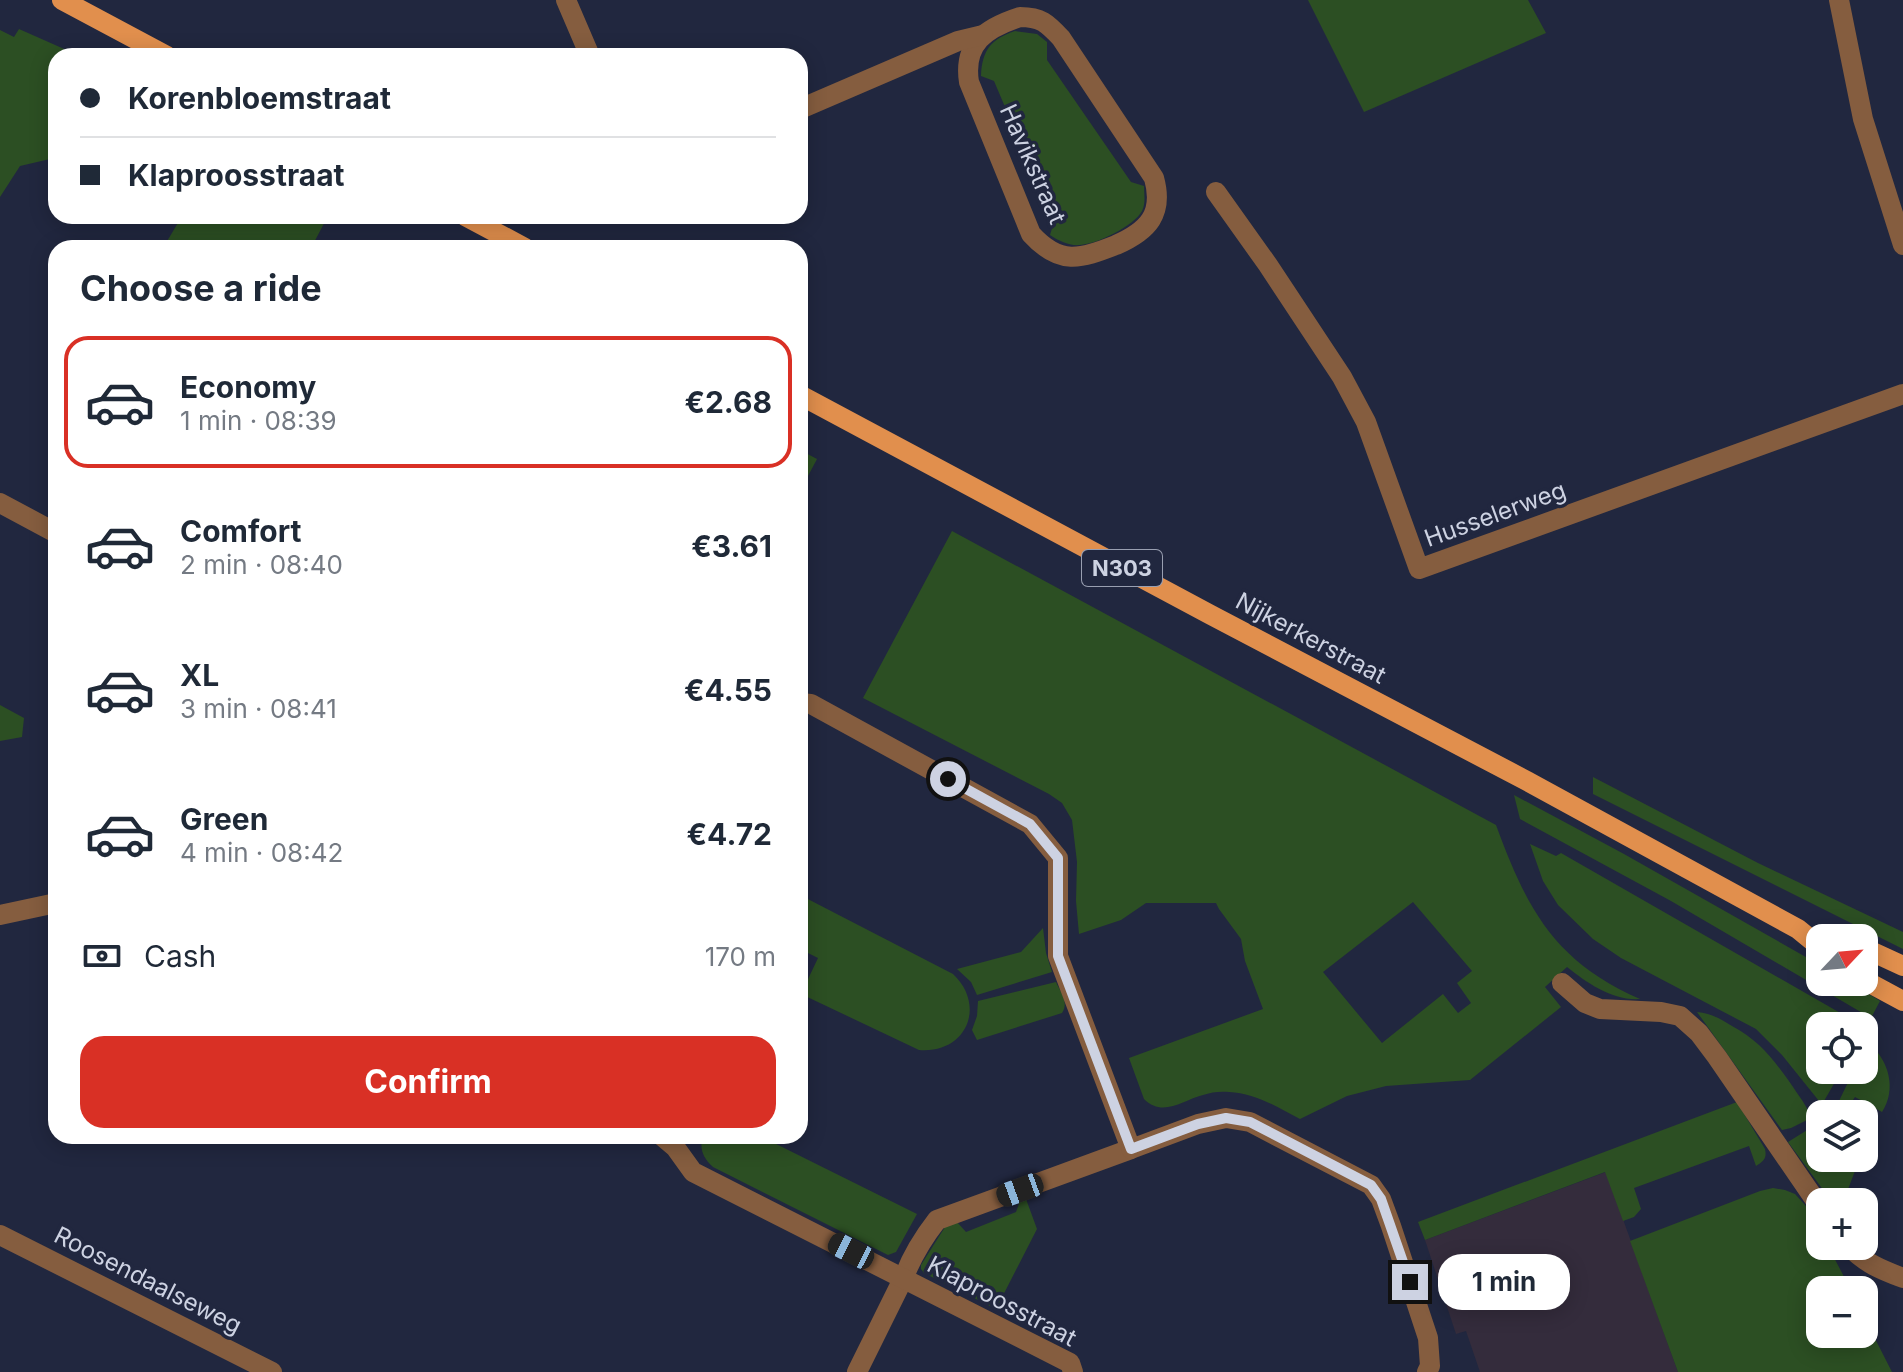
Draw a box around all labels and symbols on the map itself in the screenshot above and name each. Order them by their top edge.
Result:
street label: Havikstraat [994,100,1072,228]
street label: Husselerweg [1420,475,1570,553]
road number: N303 [1082,550,1162,586]
street label: Nijkerkerstraat [1231,586,1391,690]
route start [930,761,966,797]
north arrow [1806,924,1878,996]
car [993,1171,1047,1209]
street label: Roosendaalseweg [49,1220,247,1340]
car [824,1229,878,1273]
street label: Klaproosstraat [923,1250,1082,1352]
callout: 1 min [1438,1254,1570,1310]
route end [1392,1264,1428,1300]

